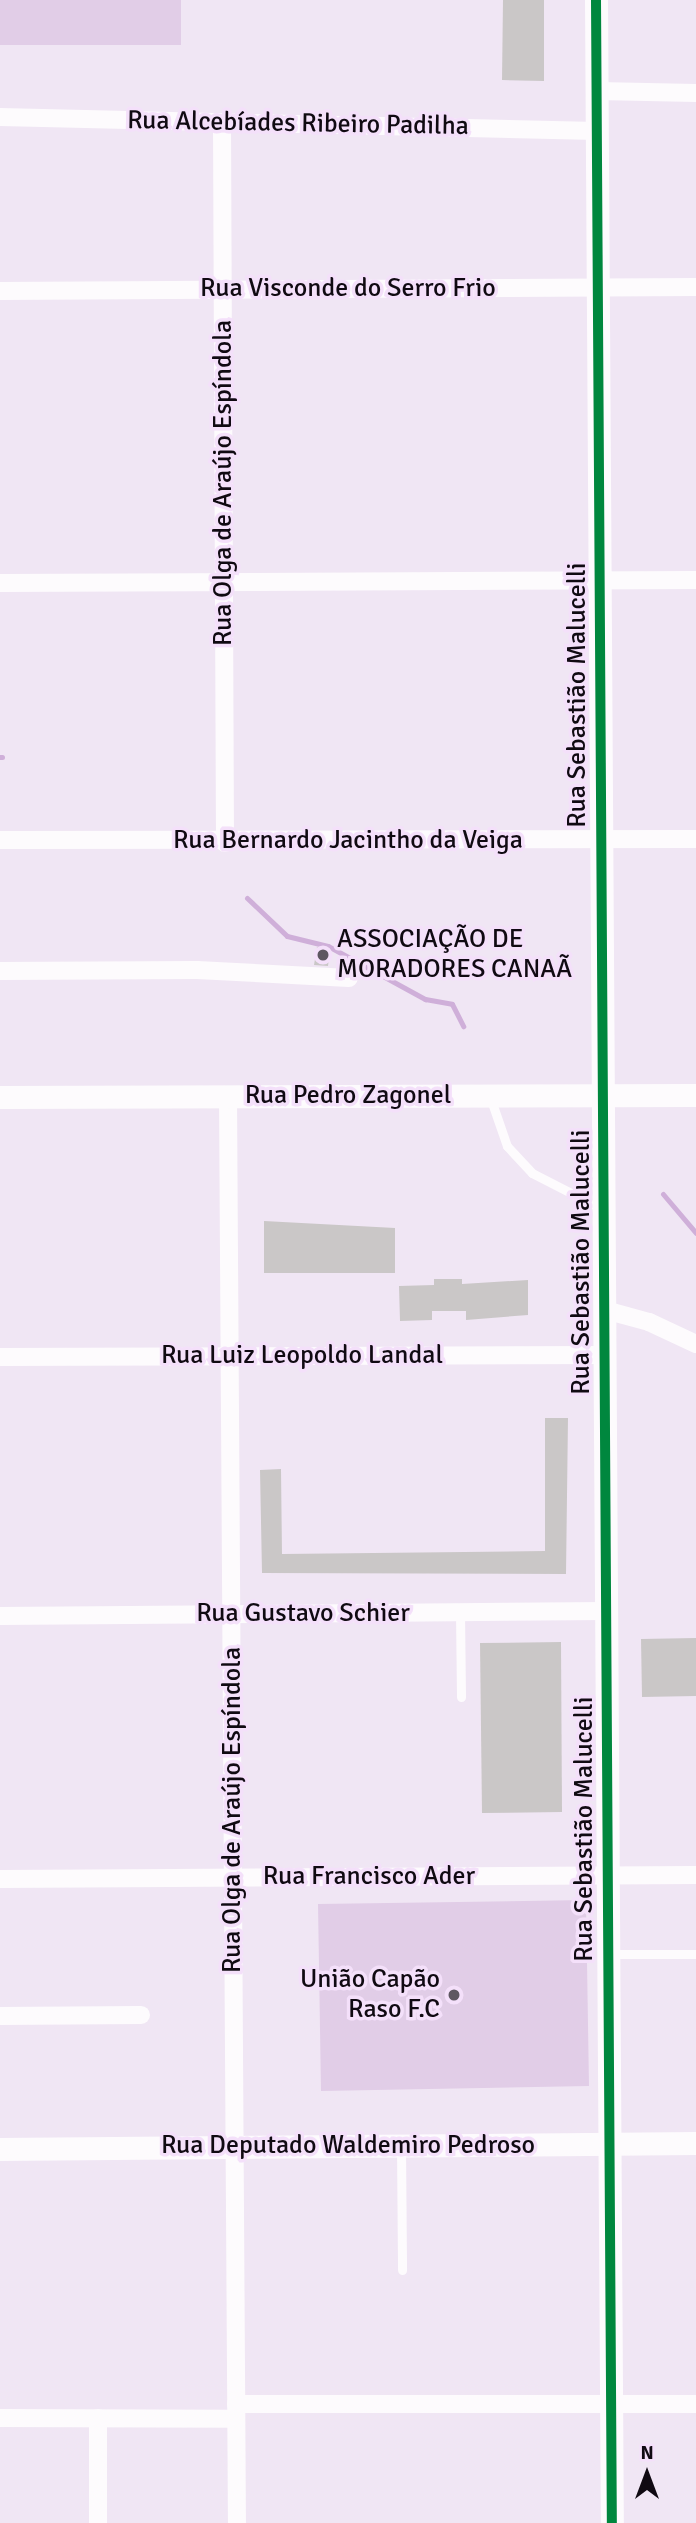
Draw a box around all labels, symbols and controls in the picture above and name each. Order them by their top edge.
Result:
street label: Rua Alcebíades Ribeiro Padilha [127,105,469,143]
street label: Rua Visconde do Serro Frio [200,273,496,305]
street label: Rua Olga de Araújo Espíndola [208,320,240,646]
street label: Rua Sebastião Malucelli [562,562,594,828]
street label: Rua Bernardo Jacintho da Veiga [173,825,523,857]
place label: ASSOCIAÇÃO DE MORADORES CANAÃ [337,924,572,986]
marker: ASSOCIAÇÃO DE MORADORES CANAÃ [315,947,331,963]
street label: Rua Pedro Zagonel [245,1080,451,1112]
street label: Rua Sebastião Malucelli [566,1129,598,1395]
street label: Rua Luiz Leopoldo Landal [161,1340,443,1372]
street label: Rua Gustavo Schier [196,1598,410,1630]
street label: Rua Olga de Araújo Espíndola [217,1647,249,1973]
street label: Rua Sebastião Malucelli [569,1696,601,1962]
street label: Rua Francisco Ader [263,1861,475,1893]
place label: União Capão Raso F.C [300,1964,440,2025]
marker: União Capão Raso F.C [446,1987,462,2003]
street label: Rua Deputado Waldemiro Pedroso [161,2130,535,2162]
north arrow [612,2439,682,2509]
text: N [640,2441,654,2465]

